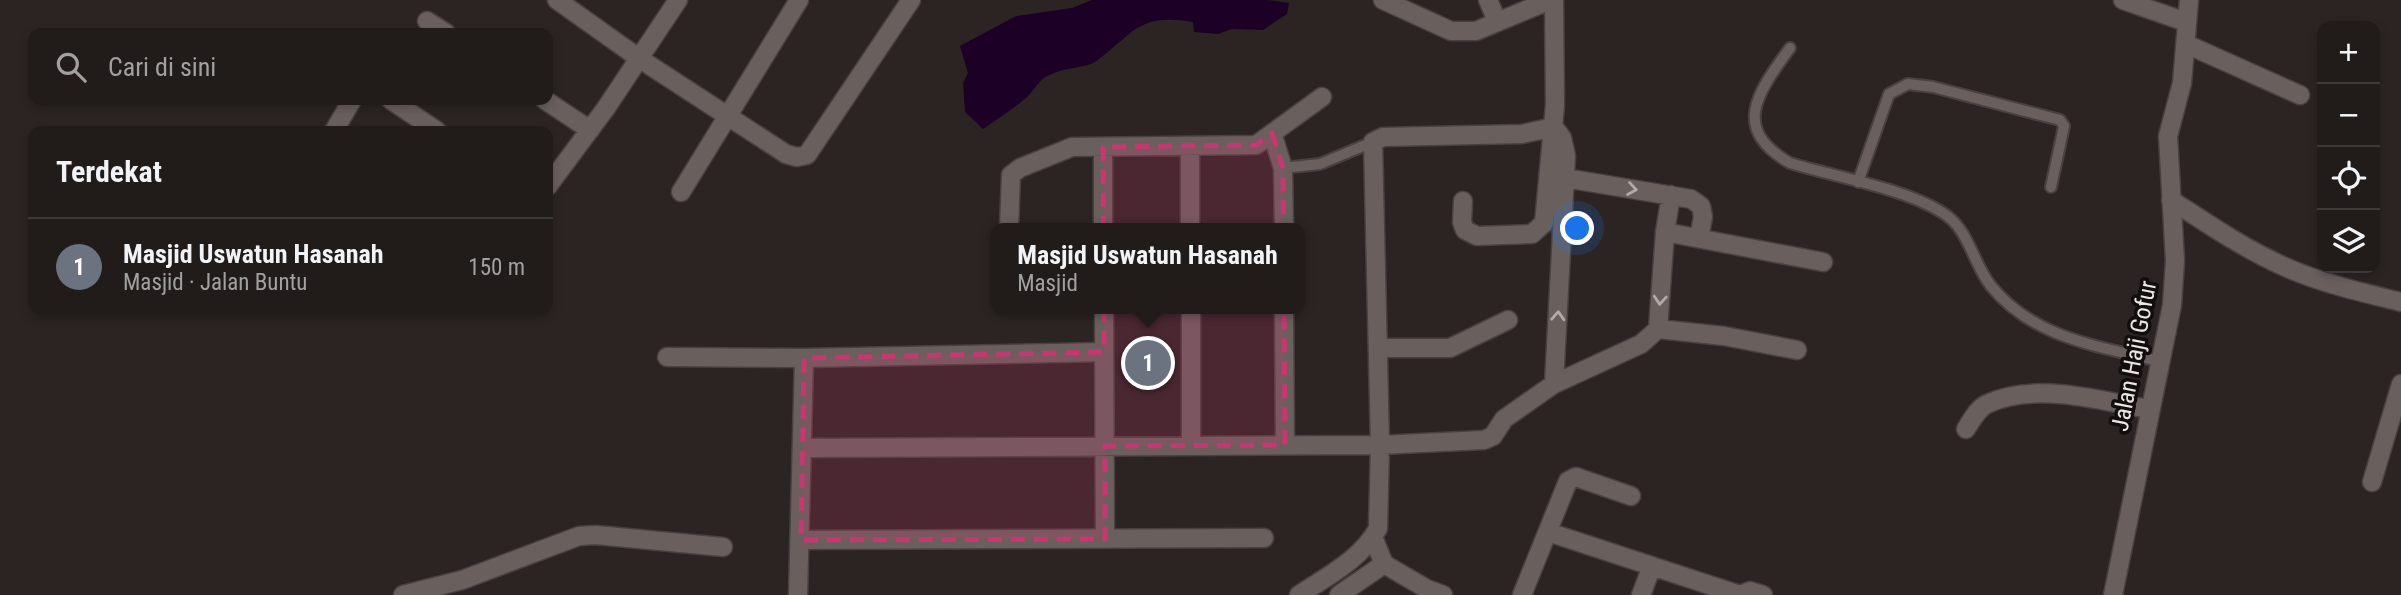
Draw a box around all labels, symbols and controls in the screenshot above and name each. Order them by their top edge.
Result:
map controls [2317,21,2380,273]
button: + [2317,21,2380,84]
search box [28,28,553,105]
icon: search [52,48,90,86]
text: Cari di sini [108,52,216,82]
button: − [2317,84,2380,147]
button: locate [2317,147,2380,210]
text: Terdekat [56,154,162,189]
one-way arrow [1626,181,1638,196]
button: layers [2317,210,2380,273]
your location [1560,211,1594,245]
popup [990,223,1305,314]
text: Masjid Uswatun Hasanah [123,239,384,269]
text: Masjid Uswatun Hasanah [1017,240,1278,270]
text: 1 [73,254,85,281]
text: 150 m [468,254,525,281]
text: Masjid · Jalan Buntu [123,269,307,296]
text: Masjid [1017,270,1078,297]
street label: Jalan Haji Gofur [2106,278,2162,434]
one-way arrow [1653,295,1668,306]
one-way arrow [1551,310,1566,321]
pin: 1 [1125,337,1171,389]

